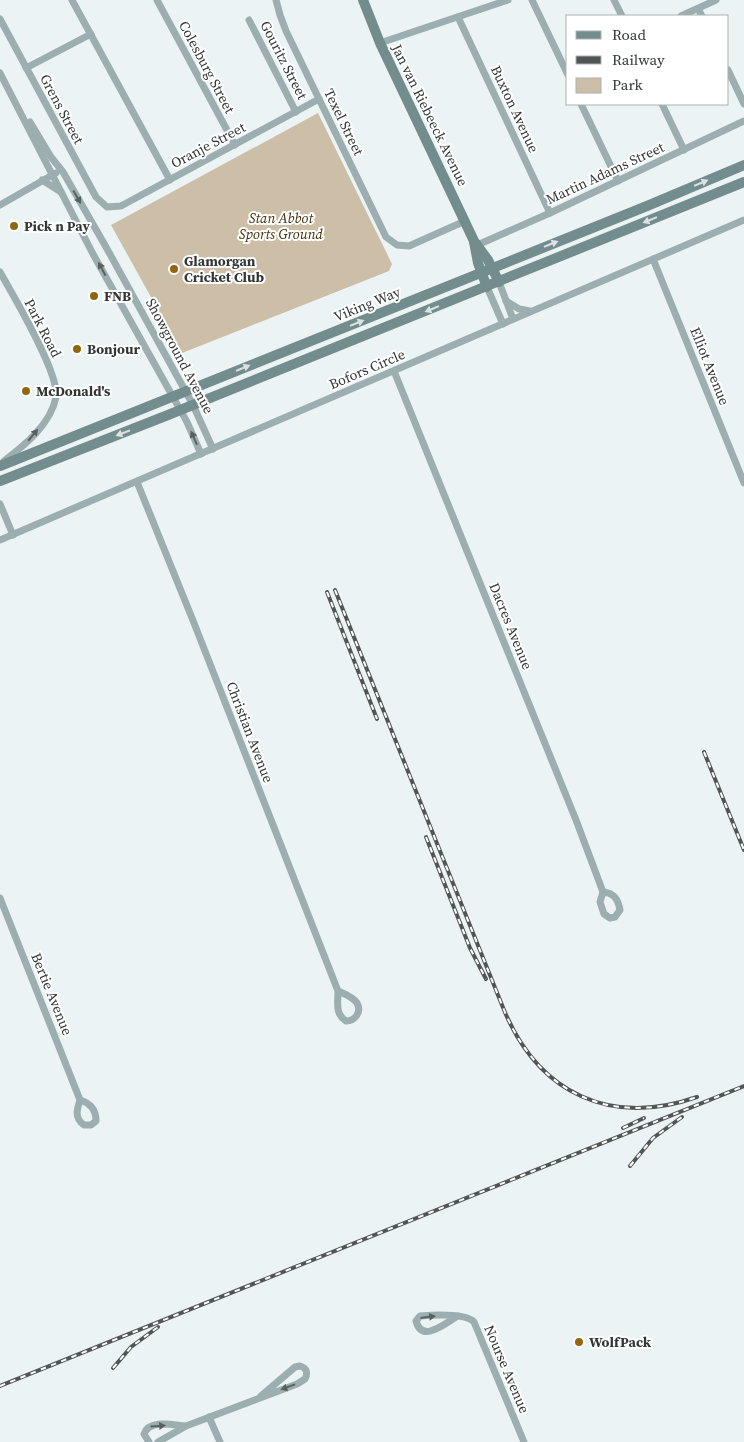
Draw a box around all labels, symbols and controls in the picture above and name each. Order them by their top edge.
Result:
legend [566,15,729,105]
street label: Colesburg Street [174,17,240,117]
street label: Gouritz Street [256,17,313,103]
text: Road [612,24,646,45]
street label: Jan van Riebeeck Avenue [386,40,473,189]
text: Railway [612,49,665,70]
street label: Buxton Avenue [486,62,544,156]
street label: Grens Street [35,71,89,148]
text: Park [612,74,644,95]
street label: Texel Street [319,85,369,159]
street label: Oranje Street [167,117,249,173]
street label: Martin Adams Street [543,137,668,209]
one-way arrow [694,178,708,186]
one-way arrow [73,190,82,204]
park label: Stan Abbot Sports Ground [239,208,324,244]
place label: Pick n Pay [24,216,90,236]
one-way arrow [643,217,657,225]
marker: Pick n Pay [8,220,20,232]
one-way arrow [544,240,558,248]
place label: Glamorgan Cricket Club [184,251,265,287]
one-way arrow [97,263,106,276]
marker: Glamorgan Cricket Club [168,263,180,275]
street label: Viking Way [331,281,404,326]
place label: FNB [104,286,131,306]
marker: FNB [88,290,100,302]
street label: Park Road [20,295,66,361]
street label: Showground Avenue [141,295,219,417]
one-way arrow [425,305,439,313]
one-way arrow [350,318,364,326]
street label: Elliot Avenue [685,324,735,408]
place label: Bonjour [87,339,140,359]
marker: Bonjour [71,343,83,355]
street label: Bofors Circle [326,344,408,394]
one-way arrow [236,364,251,371]
place label: McDonald's [36,381,111,401]
marker: McDonald's [20,385,32,397]
one-way arrow [28,429,39,442]
one-way arrow [116,429,130,437]
one-way arrow [189,431,197,445]
street label: Dacres Avenue [484,580,538,672]
street label: Christian Avenue [222,679,278,785]
street label: Bertie Avenue [26,950,78,1038]
one-way arrow [420,1313,436,1321]
street label: Nourse Avenue [479,1322,535,1416]
place label: WolfPack [589,1332,652,1352]
marker: WolfPack [573,1336,585,1348]
one-way arrow [280,1383,295,1391]
one-way arrow [150,1421,166,1429]

